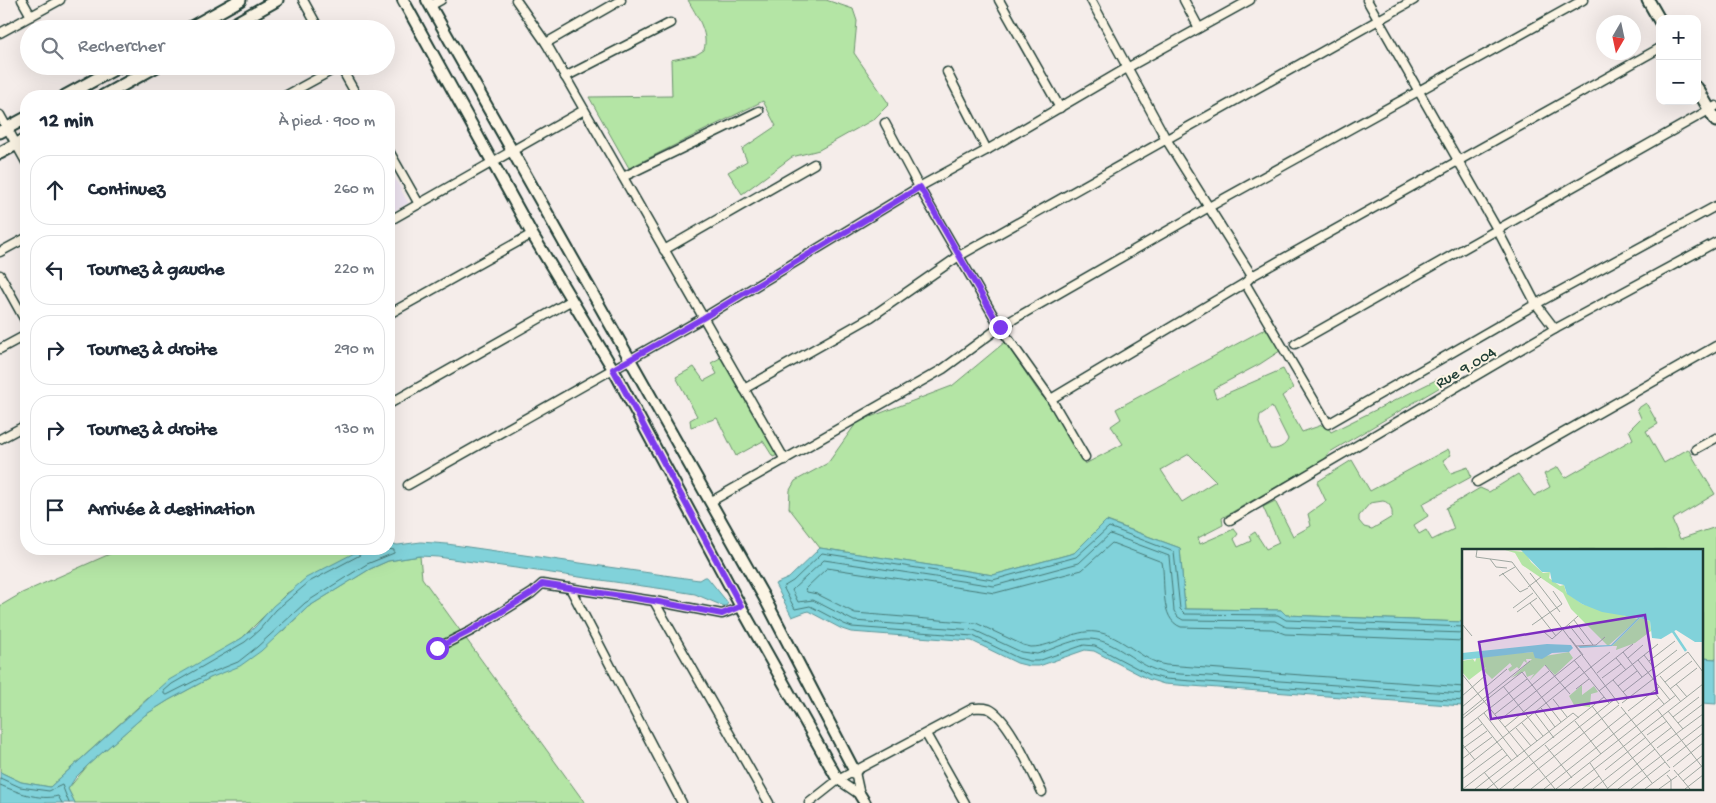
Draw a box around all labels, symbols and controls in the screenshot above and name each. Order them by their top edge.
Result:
north arrow [1596,15,1641,60]
map controls [1656,15,1701,105]
button: + [1656,15,1701,60]
search box [20,20,395,75]
icon: search [38,34,66,62]
text: Rechercher [78,36,164,59]
button: − [1656,60,1701,105]
text: 12 min [40,110,93,135]
text: À pied · 900 m [279,113,375,132]
icon: ahead [41,176,69,204]
text: Continuez [88,179,165,202]
text: 260 m [334,181,374,200]
icon: left [41,256,69,284]
text: Tournez à gauche [88,259,224,282]
text: 220 m [334,261,374,280]
route end [989,316,1012,339]
icon: right [41,336,69,364]
text: Tournez à droite [88,339,217,362]
text: 290 m [334,341,374,360]
street label: Rue 9.004 [1433,344,1501,394]
icon: right [41,416,69,444]
text: Tournez à droite [88,419,217,442]
text: 130 m [335,421,374,440]
icon: arrive [41,496,69,524]
text: Arrivée à destination [88,499,254,522]
inset map [1462,549,1704,790]
route start [426,637,449,660]

